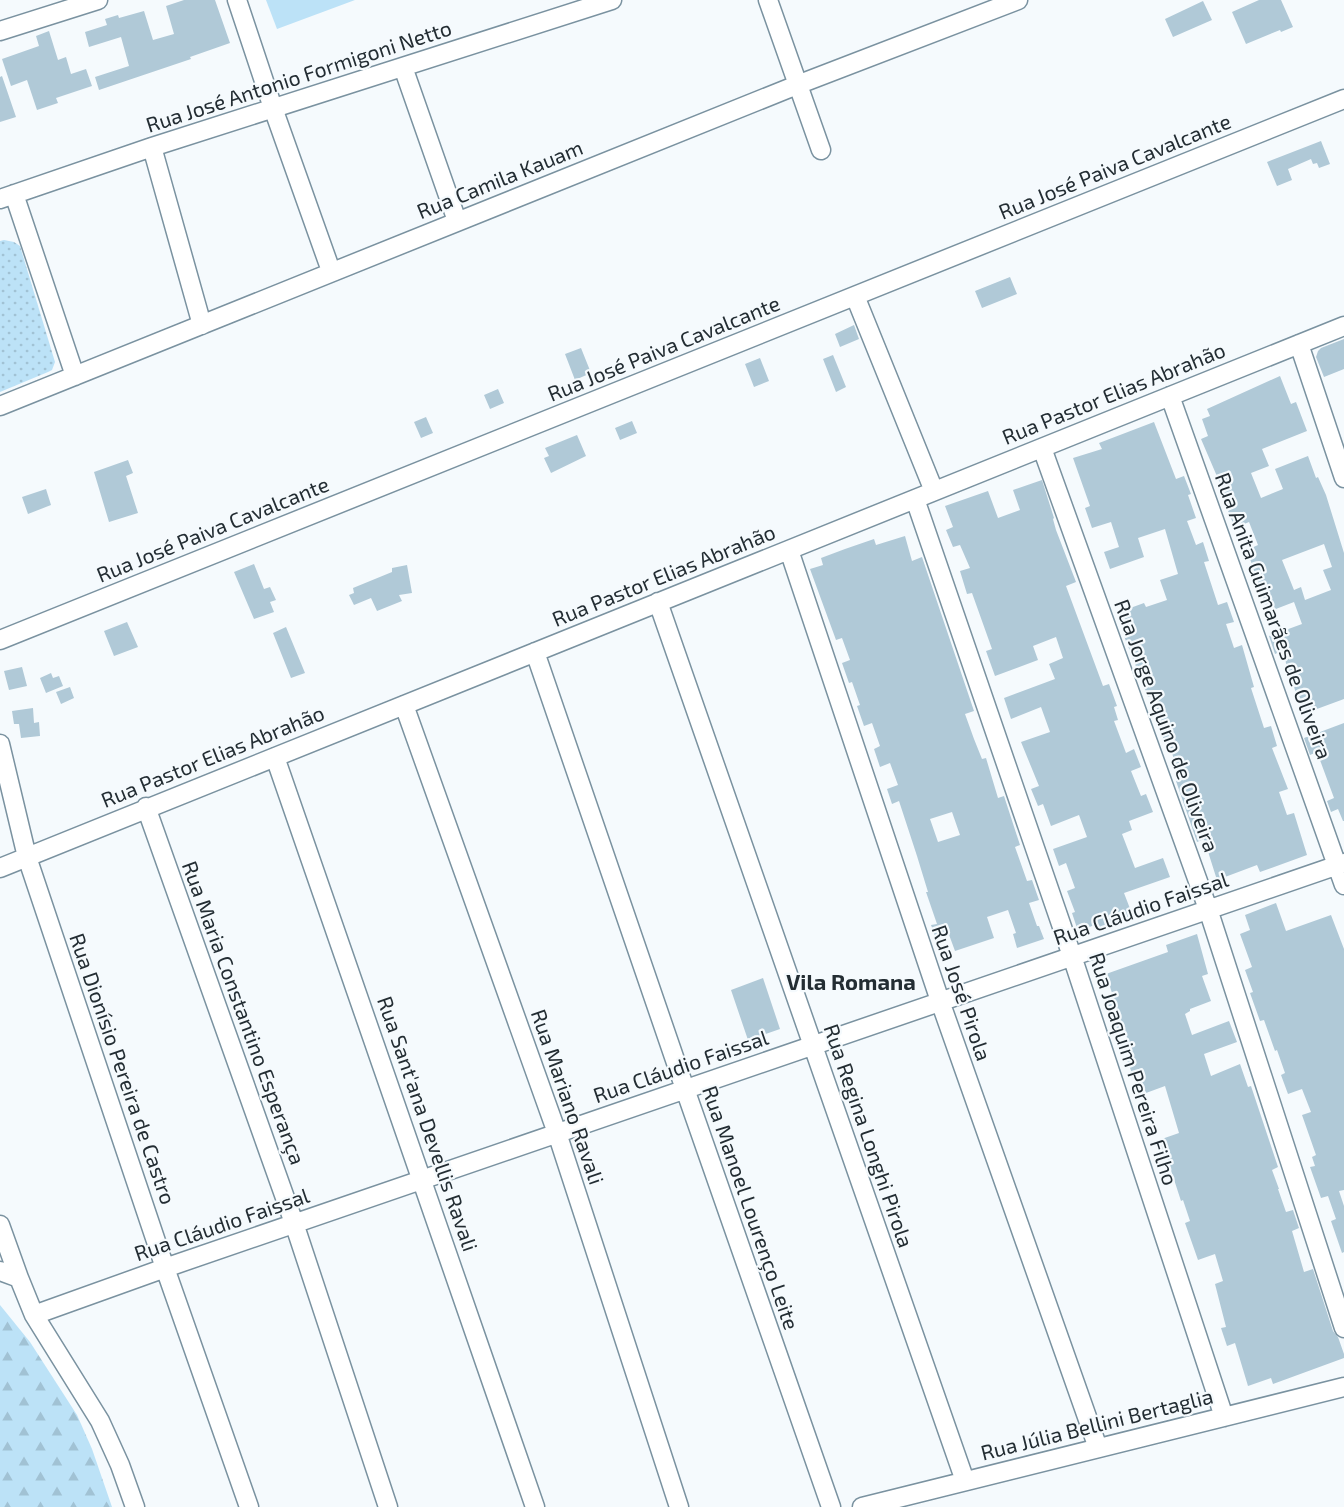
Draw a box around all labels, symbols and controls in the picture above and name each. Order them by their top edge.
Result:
street label: Rua José Antonio Formigoni Netto [143,14,454,137]
street label: Rua José Paiva Cavalcante [995,108,1234,224]
street label: Rua Camila Kauam [413,134,586,223]
street label: Rua José Paiva Cavalcante [544,290,783,406]
street label: Rua Pastor Elias Abrahão [998,336,1229,449]
street label: Rua Anita Guimarães de Oliveira [1211,469,1338,762]
street label: Rua José Paiva Cavalcante [93,471,332,587]
street label: Rua Pastor Elias Abrahão [548,518,779,631]
street label: Rua Jorge Aquino de Oliveira [1110,596,1225,855]
street label: Rua Pastor Elias Abrahão [97,699,328,812]
street label: Rua Maria Constantino Esperança [176,857,311,1168]
street label: Rua Cláudio Faissal [1050,866,1232,949]
street label: Rua José Pirola [928,921,997,1064]
street label: Rua Dionísio Pereira de Castro [65,930,182,1207]
street label: Rua Joaquim Pereira Filho [1085,949,1184,1188]
district label: Vila Romana [786,968,916,994]
street label: Rua Sant'ana Devellis Ravali [373,993,484,1254]
street label: Rua Mariano Ravali [527,1006,610,1187]
street label: Rua Regina Longhi Pirola [819,1020,919,1251]
street label: Rua Cláudio Faissal [590,1024,772,1107]
street label: Rua Manoel Lourenço Leite [696,1082,805,1333]
street label: Rua Cláudio Faissal [131,1182,313,1265]
street label: Rua Júlia Bellini Bertaglia [978,1383,1215,1465]

